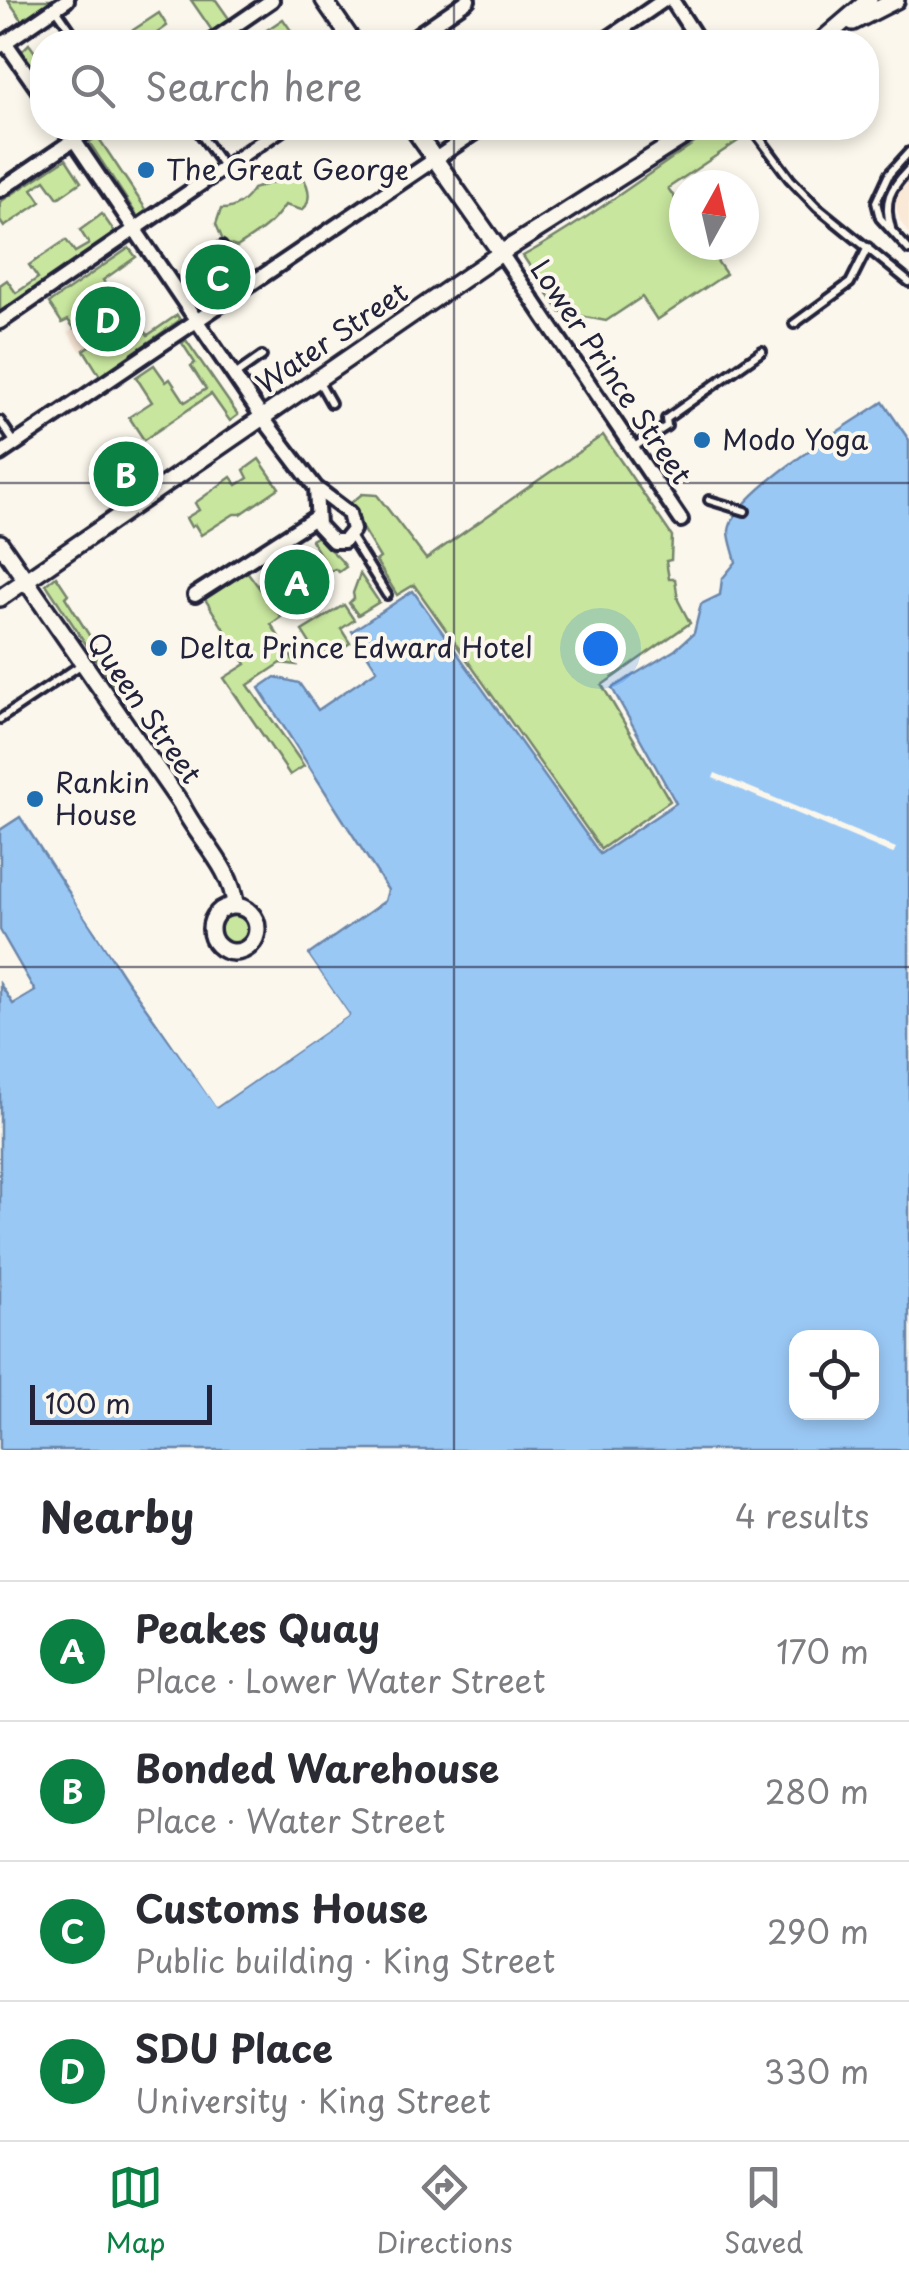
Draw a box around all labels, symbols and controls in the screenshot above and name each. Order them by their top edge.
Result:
search box [30,30,879,140]
text: Search here [145,57,362,114]
icon: search [65,58,120,113]
place label: The Great George [166,147,409,190]
marker: The Great George [135,159,157,181]
north arrow [669,170,759,260]
pin: C [186,240,250,314]
street label: Lower Prince Street [521,250,704,492]
street label: Water Street [246,270,416,404]
pin: D [76,282,140,356]
place label: Modo Yoga [722,417,869,460]
marker: Modo Yoga [691,429,713,451]
pin: B [94,436,158,512]
pin: A [264,544,330,620]
street label: Queen Street [77,622,214,792]
your location [575,623,626,674]
place label: Delta Prince Edward Hotel [179,625,533,668]
marker: Delta Prince Edward Hotel [148,637,170,659]
place label: Rankin House [55,760,150,835]
marker: Rankin House [24,788,46,810]
map controls [789,1330,879,1420]
button: locate [789,1330,879,1420]
scale bar [30,1380,212,1424]
text: 100 m [45,1381,131,1424]
text: Nearby [40,1484,194,1547]
text: 4 results [735,1491,869,1539]
text: Peakes Quay [135,1599,380,1656]
text: A [60,1627,85,1675]
text: 170 m [776,1627,869,1675]
text: Place · Lower Water Street [135,1656,546,1704]
text: Bonded Warehouse [135,1739,499,1796]
text: B [62,1767,83,1815]
text: 280 m [765,1767,869,1815]
text: Place · Water Street [135,1796,445,1844]
text: Customs House [135,1879,428,1936]
text: C [60,1907,85,1955]
text: 290 m [767,1907,869,1955]
text: Public building · King Street [135,1936,555,1984]
text: SDU Place [135,2019,333,2076]
text: D [60,2047,85,2095]
text: 330 m [764,2047,869,2095]
text: University · King Street [135,2076,491,2124]
tab: Map [106,2160,165,2263]
tab: Directions [377,2160,513,2263]
tab: Saved [724,2160,803,2263]

